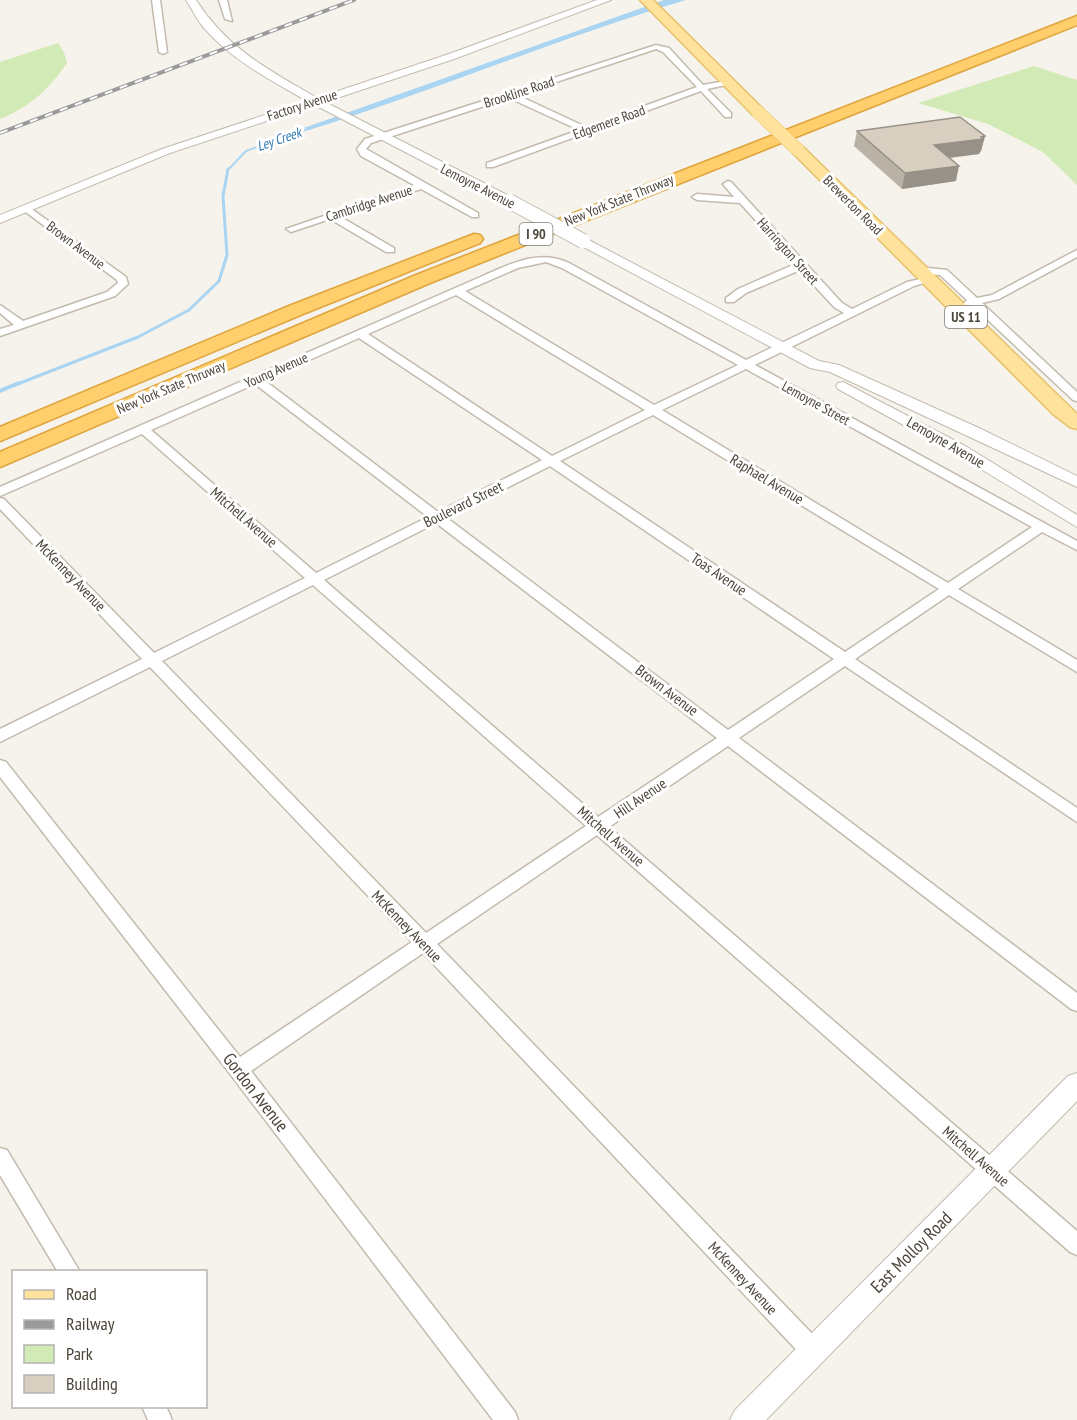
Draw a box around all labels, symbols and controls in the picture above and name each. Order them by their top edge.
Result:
street label: Brookline Road [481,72,557,112]
street label: Factory Avenue [265,85,340,125]
street label: Edgemere Road [571,101,647,143]
water label: Ley Creek [255,123,305,155]
street label: Lemoyne Avenue [438,160,518,213]
street label: New York State Thruway [562,170,677,230]
street label: Brewerton Road [819,171,887,239]
street label: Cambridge Avenue [324,181,415,225]
street label: Harrington Street [753,214,823,288]
street label: Brown Avenue [43,217,109,273]
road number: I 90 [520,223,552,245]
road number: US 11 [945,306,987,328]
street label: Young Avenue [241,348,311,392]
street label: New York State Thruway [114,356,229,418]
street label: Lemoyne Street [779,377,853,429]
street label: Lemoyne Avenue [904,412,988,472]
street label: Raphael Avenue [727,450,807,508]
street label: Boulevard Street [420,477,506,531]
street label: Mitchell Avenue [207,483,281,551]
street label: McKenney Avenue [32,535,110,615]
street label: Toas Avenue [687,548,751,600]
street label: Brown Avenue [632,660,702,720]
street label: Hill Avenue [610,774,670,822]
street label: Mitchell Avenue [574,802,648,870]
street label: McKenney Avenue [368,886,446,966]
street label: Gordon Avenue [218,1048,294,1136]
street label: Mitchell Avenue [939,1122,1013,1190]
street label: East Molloy Road [865,1206,957,1298]
street label: McKenney Avenue [704,1238,782,1318]
legend [12,1270,207,1408]
text: Road [66,1282,97,1305]
text: Railway [66,1312,115,1335]
text: Park [66,1342,93,1365]
text: Building [66,1372,118,1395]

